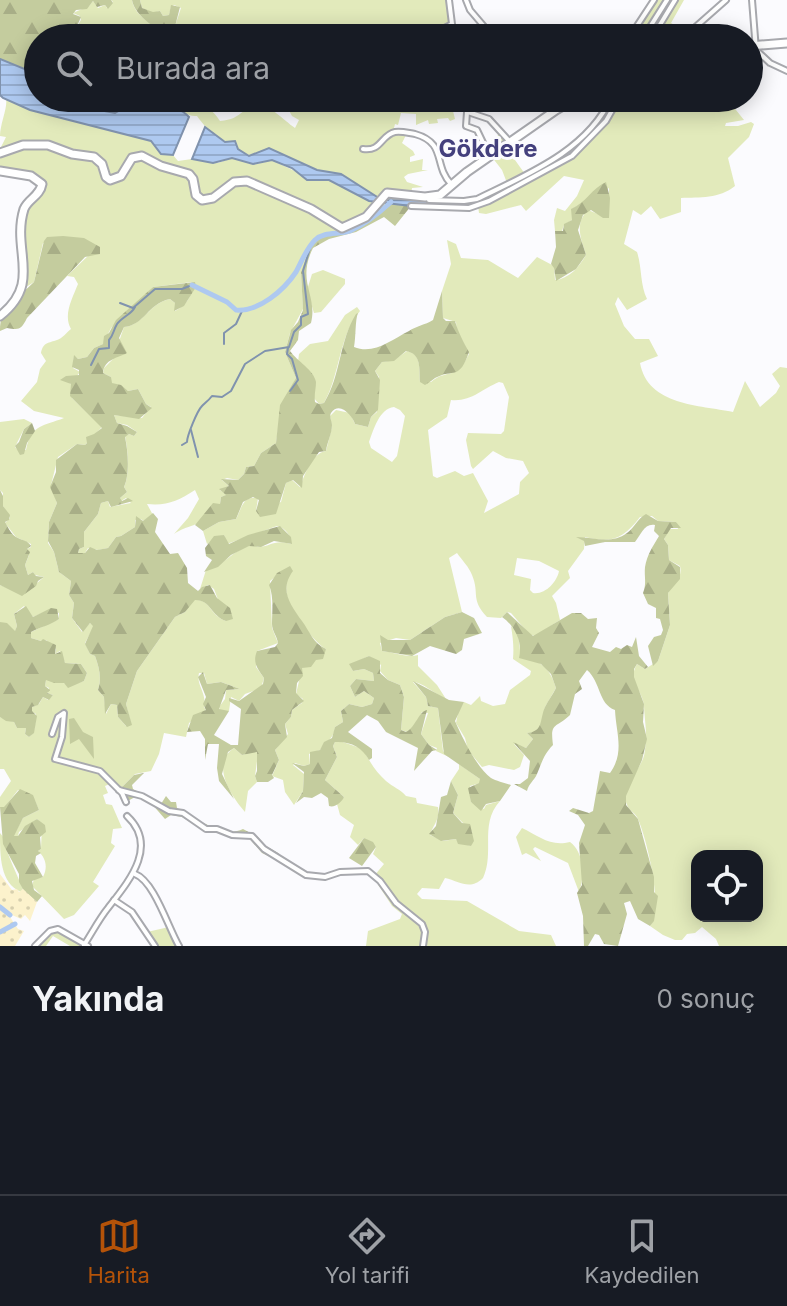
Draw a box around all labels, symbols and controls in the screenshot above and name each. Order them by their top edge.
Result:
search box [24,24,763,112]
icon: search [52,46,96,90]
text: Burada ara [116,50,270,86]
district label: Gökdere [438,134,538,163]
map controls [691,850,763,922]
button: locate [691,850,763,922]
text: Yakında [32,978,164,1019]
text: 0 sonuç [656,983,755,1014]
tab: Harita [87,1214,150,1288]
tab: Yol tarifi [325,1214,410,1288]
tab: Kaydedilen [585,1214,700,1288]

